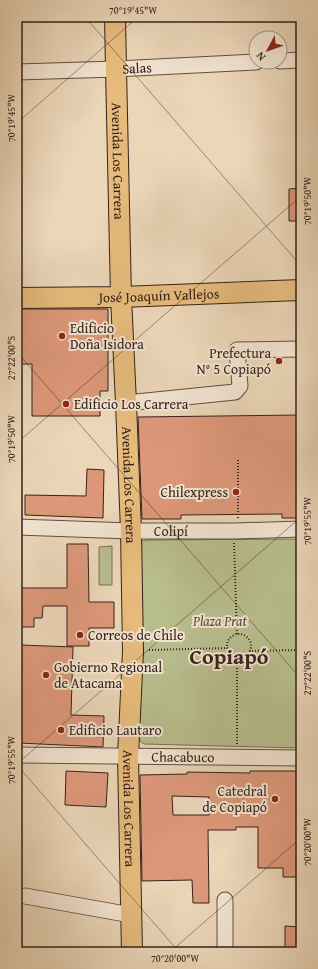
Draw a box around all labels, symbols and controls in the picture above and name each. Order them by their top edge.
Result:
text: 70°19'45"W [109,3,157,18]
north arrow [248,30,288,70]
text: N [252,48,269,65]
street label: Salas [122,57,152,79]
text: 70°19'45"W [4,94,19,142]
street label: Avenida Los Carrera [107,102,129,220]
text: 70°19'50"W [300,177,315,225]
street label: José Joaquín Vallejos [97,283,220,307]
place label: Edificio Doña Isidora [70,318,144,354]
marker: Edificio Doña Isidora [57,331,67,341]
text: 27°22'00"S [4,336,19,380]
place label: Prefectura N° 5 Copiapó [196,343,271,379]
marker: Prefectura N° 5 Copiapó [274,356,284,366]
place label: Edificio Los Carrera [74,394,189,414]
marker: Edificio Los Carrera [61,399,71,409]
text: 70°19'50"W [4,415,19,463]
street label: Avenida Los Carrera [117,426,141,544]
place label: Chilexpress [160,482,228,502]
marker: Chilexpress [231,487,241,497]
text: 70°19'55"W [300,497,315,545]
street label: Colipí [154,521,189,541]
park label: Plaza Prat [192,611,247,631]
place label: Correos de Chile [88,625,184,645]
marker: Correos de Chile [75,630,85,640]
district label: Copiapó [190,640,269,672]
text: 27°22'00"S [300,651,315,695]
place label: Gobierno Regional de Atacama [54,657,162,693]
marker: Gobierno Regional de Atacama [41,670,51,680]
place label: Edificio Lautaro [69,720,162,740]
marker: Edificio Lautaro [56,725,66,735]
text: 70°19'55"W [4,736,19,784]
street label: Chacabuco [151,746,215,767]
street label: Avenida Los Carrera [118,750,140,868]
place label: Catedral de Copiapó [202,781,267,817]
marker: Catedral de Copiapó [270,794,280,804]
text: 70°20'00"W [300,818,315,866]
text: 70°20'00"W [151,951,199,966]

